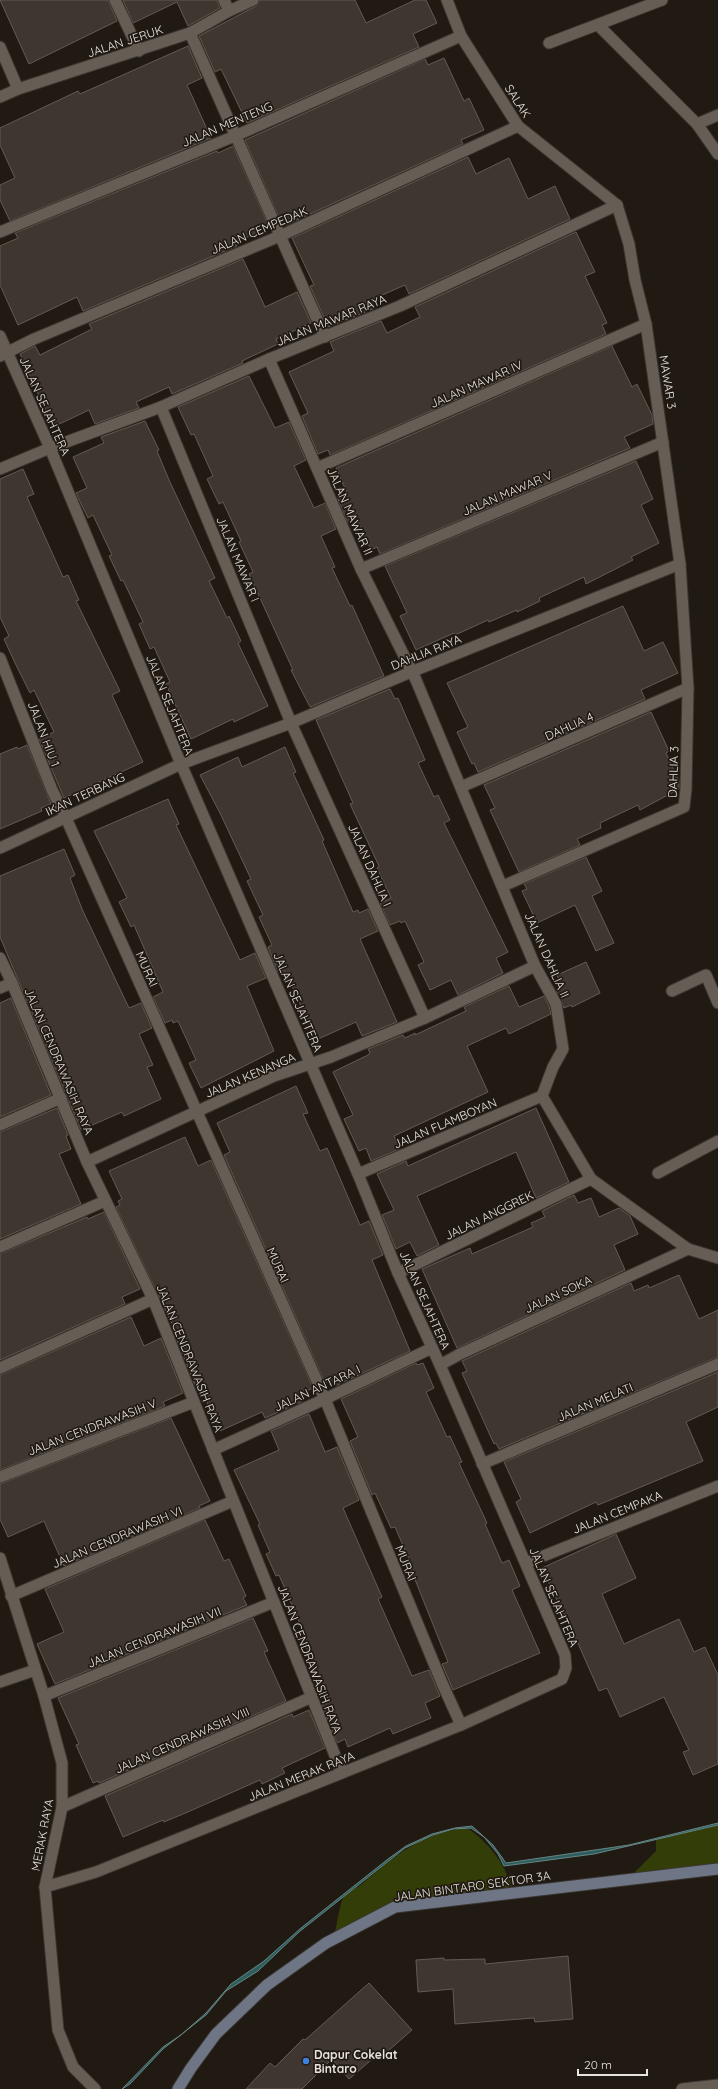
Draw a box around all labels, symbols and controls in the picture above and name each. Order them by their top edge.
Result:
street label: JALAN JERUK [85,22,165,60]
street label: SALAK [502,81,534,121]
street label: JALAN MENTENG [179,98,275,150]
street label: JALAN CEMPEDAK [208,203,310,257]
street label: JALAN MAWAR RAYA [274,291,389,349]
street label: JALAN SEJAHTERA [16,354,74,458]
street label: MAWAR 3 [656,354,680,410]
street label: JALAN MAWAR IV [428,357,524,411]
street label: JALAN MAWAR II [324,465,376,557]
street label: JALAN MAWAR V [460,467,554,519]
street label: JALAN MAWAR I [213,514,263,604]
street label: DAHLIA RAYA [389,631,464,673]
street label: JALAN SEJAHTERA [143,653,197,758]
street label: JALAN HIU 1 [25,699,63,769]
street label: DAHLIA 4 [542,709,596,743]
street label: DAHLIA 3 [665,746,681,798]
street label: IKAN TERBANG [43,769,127,819]
street label: JALAN DAHLIA I [345,821,395,909]
street label: JALAN DAHLIA II [521,910,573,1000]
street label: MURAI [133,949,161,989]
street label: JALAN SEJAHTERA [270,950,326,1054]
street label: JALAN CENDRAWASIH RAYA [21,985,97,1137]
street label: JALAN KENANGA [202,1049,298,1101]
street label: JALAN FLAMBOYAN [391,1094,499,1152]
street label: JALAN ANGGREK [442,1187,536,1243]
street label: MURAI [264,1245,292,1285]
street label: JALAN SEJAHTERA [396,1248,454,1352]
street label: JALAN SOKA [522,1272,594,1316]
street label: JALAN CENDRAWASIH RAYA [153,1282,227,1434]
street label: JALAN ANTARA I [271,1361,363,1415]
street label: JALAN MELATI [555,1379,635,1425]
street label: JALAN CENDRAWASIH V [25,1395,159,1459]
street label: JALAN CEMPAKA [570,1487,664,1537]
street label: JALAN CENDRAWASIH VI [50,1503,184,1571]
street label: MURAI [392,1543,420,1583]
street label: JALAN SEJAHTERA [526,1545,582,1649]
street label: JALAN CENDRAWASIH RAYA [275,1582,345,1736]
street label: JALAN CENDRAWASIH VII [85,1603,223,1671]
street label: JALAN CENDRAWASIH VIII [112,1703,252,1777]
street label: JALAN MERAK RAYA [245,1748,357,1804]
street label: MERAK RAYA [28,1797,56,1872]
street label: JALAN BINTARO SEKTOR 3A [393,1868,552,1904]
place label: Dapur Cokelat Bintaro [314,2047,398,2076]
scale bar [578,2051,647,2077]
marker: Dapur Cokelat Bintaro [301,2056,311,2066]
text: 20 m [584,2057,612,2072]

